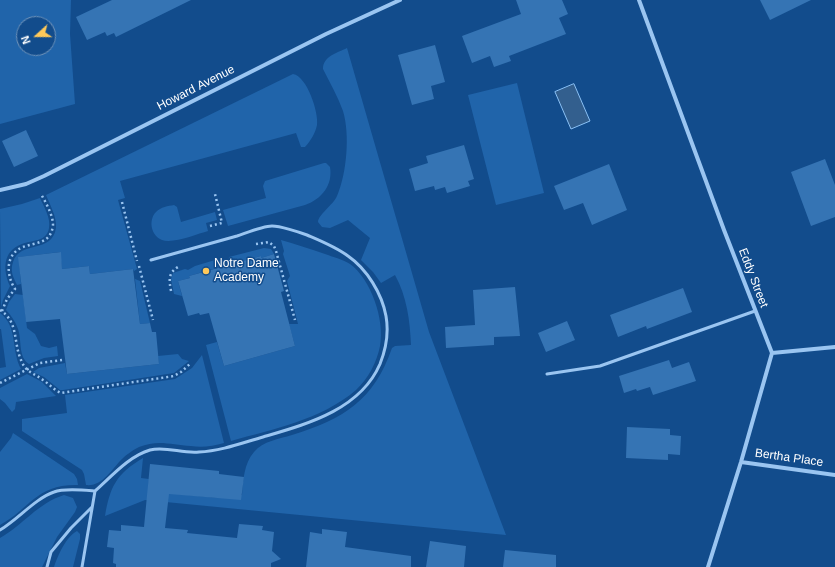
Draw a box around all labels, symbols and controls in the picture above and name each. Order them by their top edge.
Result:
north arrow [16,16,56,56]
text: N [19,34,33,46]
street label: Howard Avenue [155,62,237,114]
street label: Eddy Street [735,246,771,310]
place label: Notre Dame Academy [214,257,279,285]
marker: Notre Dame Academy [201,266,211,276]
street label: Bertha Place [754,446,824,470]

